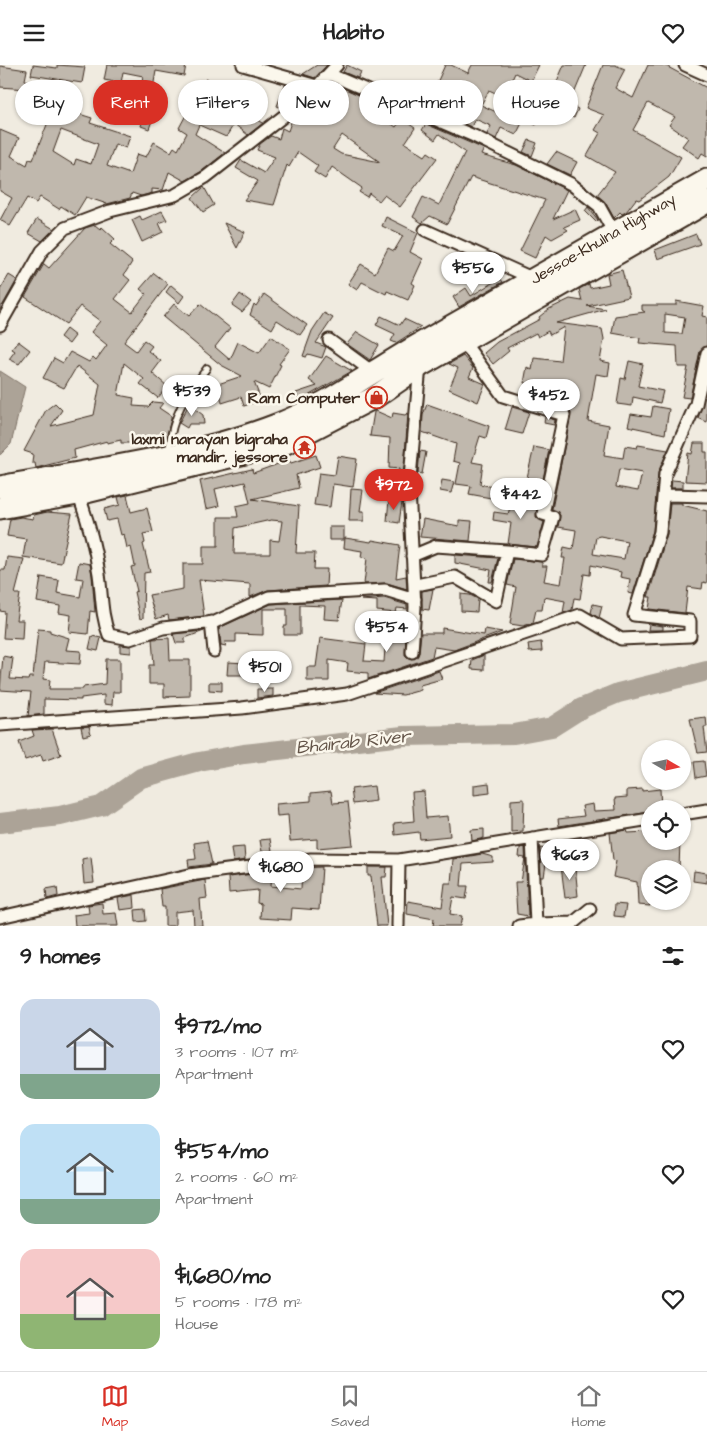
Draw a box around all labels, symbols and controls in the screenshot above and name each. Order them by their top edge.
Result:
text: Habito [323,17,384,48]
icon: menu [20,19,48,47]
icon: heart [659,19,687,47]
chip: Buy [15,80,83,125]
chip: Rent [93,80,168,125]
chip: Filters [178,80,268,125]
chip: New [278,80,349,125]
chip: Apartment [359,80,483,125]
chip: House [493,80,578,125]
street label: Jessoe-Khulna Highway [526,188,681,291]
pin: $556 [443,251,503,294]
text: $556 [452,257,494,279]
pin: $539 [162,375,222,417]
pin: $452 [519,379,579,421]
text: $539 [173,380,211,402]
text: $452 [529,384,569,406]
shop icon: Ram Computer [364,386,388,410]
place label: Ram Computer [248,387,360,409]
place label: laxmi narayan bigraha mandir, jessore [131,428,289,468]
temple icon: laxmi narayan bigraha mandir, jessore [292,436,316,460]
pin: $972 [364,469,424,511]
text: $972 [375,474,413,496]
pin: $442 [491,477,551,520]
text: $442 [501,483,541,505]
pin: $554 [357,611,417,653]
text: $554 [366,616,408,638]
pin: $501 [235,651,295,693]
text: $501 [249,656,281,678]
water label: Bhairab River [295,723,413,760]
north arrow [641,740,691,790]
map controls [641,740,691,910]
button: locate [641,800,691,850]
pin: $663 [540,839,600,881]
text: $663 [551,844,589,866]
pin: $1,680 [240,851,322,893]
text: $1,680 [259,856,303,878]
button: layers [641,860,691,910]
text: 9 homes [20,942,101,971]
icon: filters [659,942,687,970]
text: $972/mo [175,1012,261,1041]
icon: home [60,1019,120,1079]
icon: heart [659,1035,687,1063]
text: 3 rooms · 107 m² [175,1041,299,1063]
text: Apartment [175,1063,253,1085]
text: $554/mo [175,1137,268,1166]
icon: home [60,1144,120,1204]
icon: heart [659,1160,687,1188]
text: 2 rooms · 60 m² [175,1166,298,1188]
text: Apartment [175,1188,253,1210]
text: $1,680/mo [175,1262,271,1291]
icon: home [60,1269,120,1329]
icon: heart [659,1285,687,1313]
text: 5 rooms · 178 m² [175,1291,302,1313]
text: House [175,1313,219,1335]
tab: Map [101,1382,129,1432]
tab: Saved [331,1382,369,1432]
tab: Home [571,1382,606,1432]

